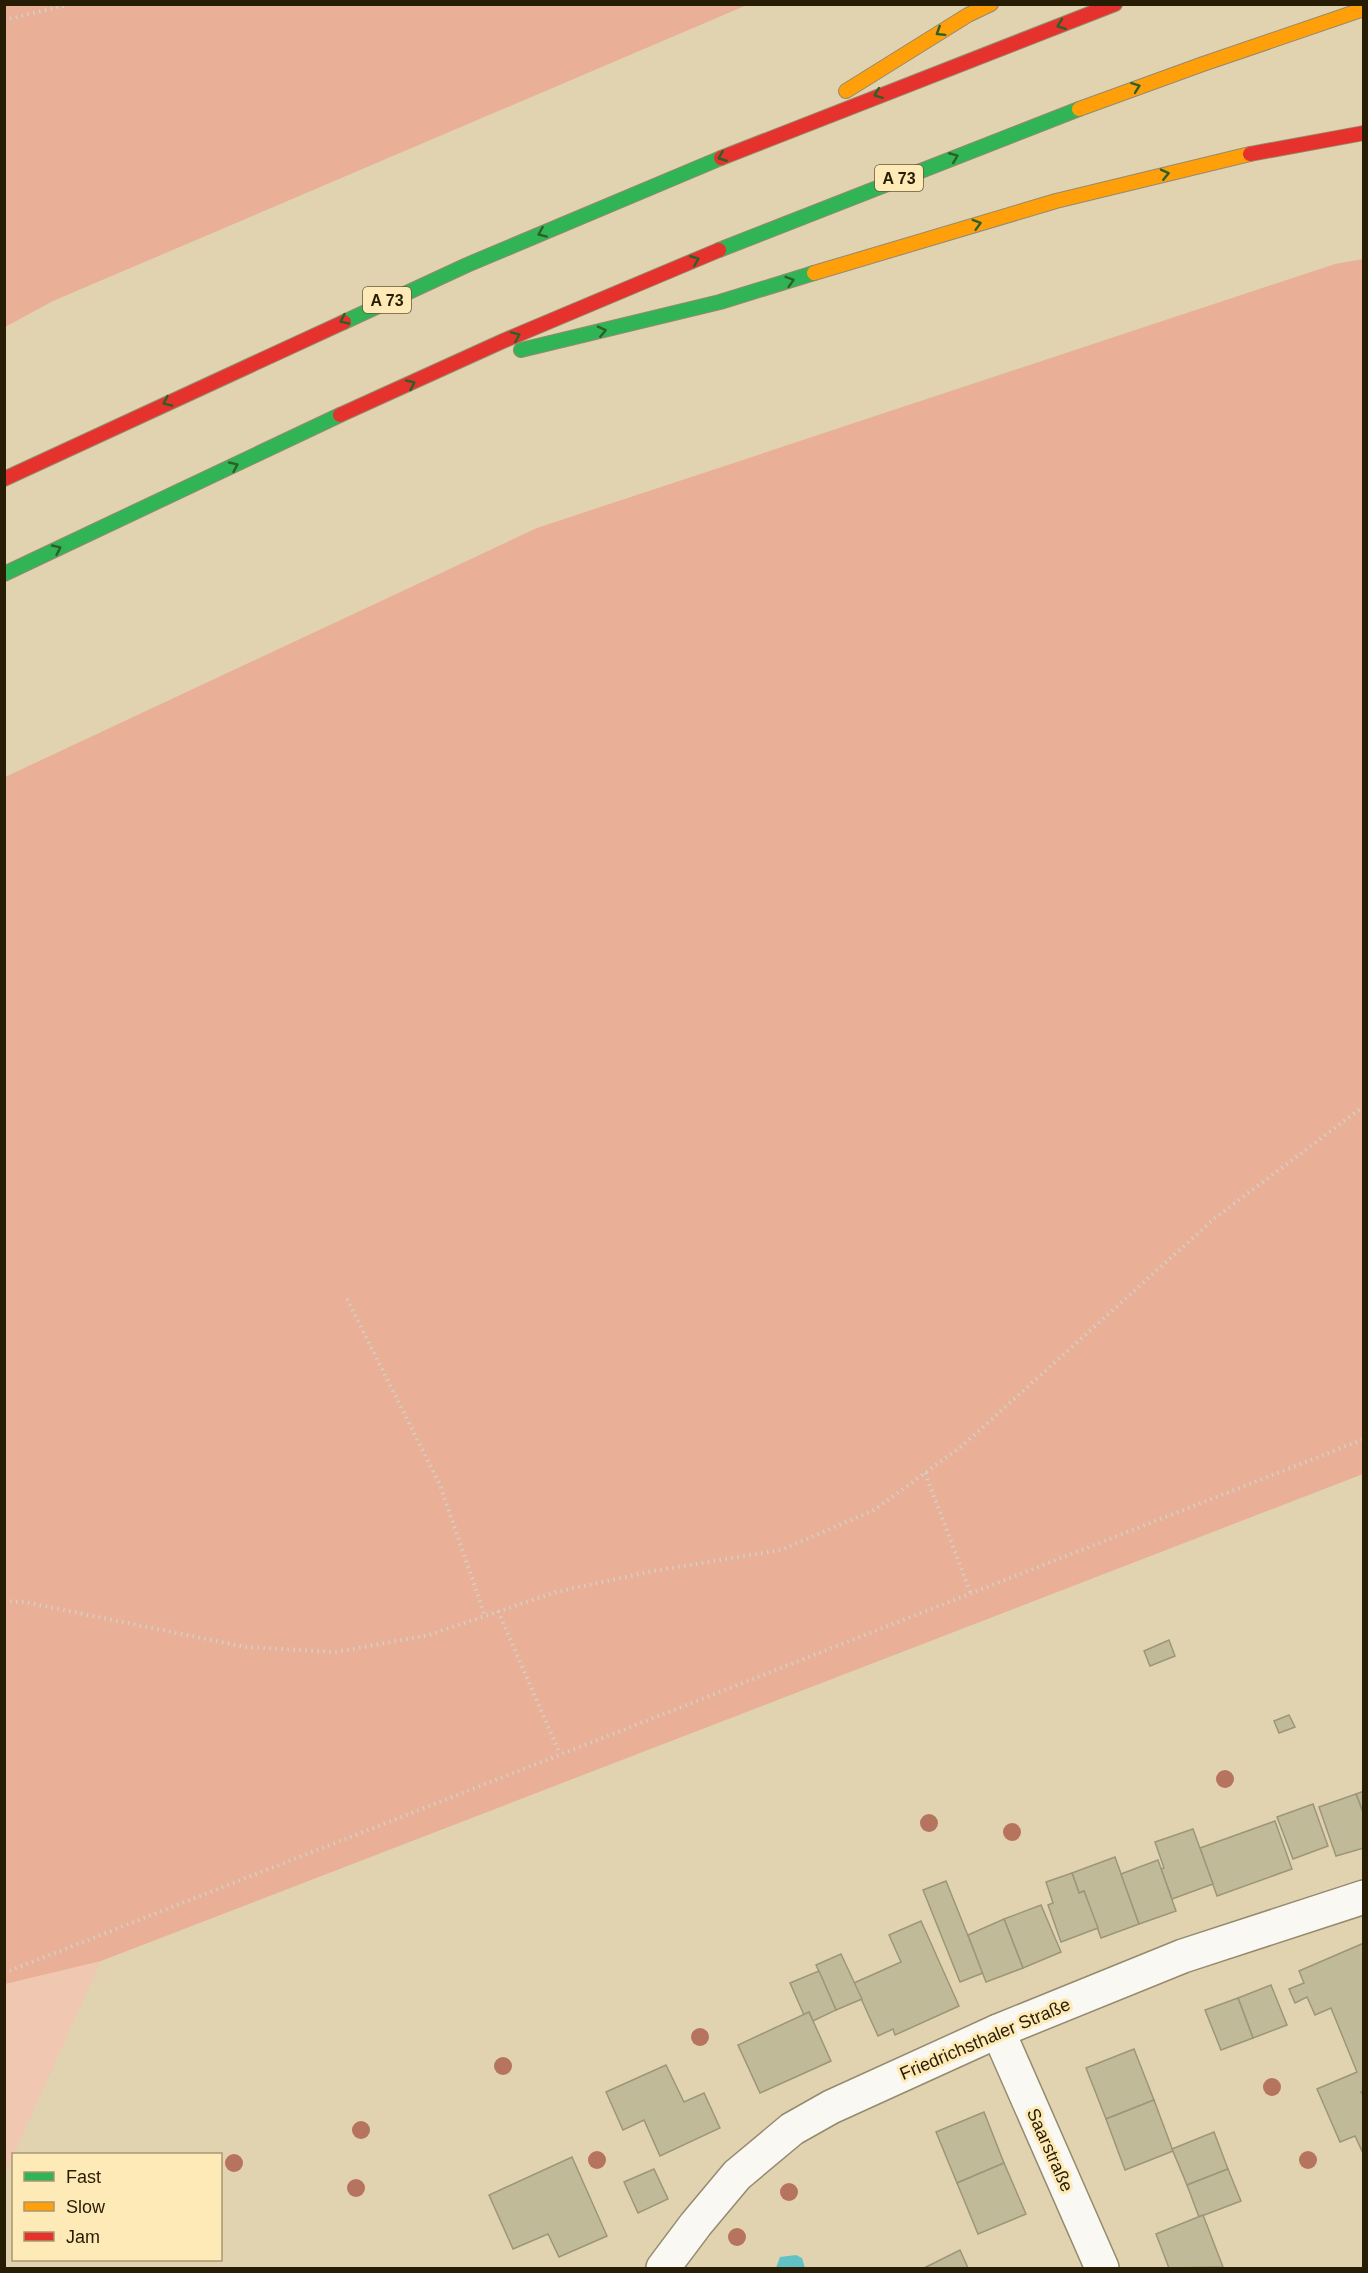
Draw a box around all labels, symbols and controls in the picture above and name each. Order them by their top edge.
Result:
one-way arrow [1056,18,1067,30]
one-way arrow [936,25,946,37]
one-way arrow [1131,82,1141,95]
one-way arrow [873,87,884,100]
one-way arrow [717,150,728,162]
one-way arrow [948,152,959,164]
road number: A 73 [875,165,923,191]
one-way arrow [1160,168,1170,181]
one-way arrow [971,219,982,231]
one-way arrow [537,226,548,238]
one-way arrow [689,255,700,267]
one-way arrow [784,276,795,288]
road number: A 73 [363,287,411,313]
one-way arrow [340,312,351,324]
one-way arrow [597,325,607,338]
one-way arrow [509,332,520,344]
one-way arrow [404,379,415,391]
one-way arrow [163,394,174,406]
one-way arrow [227,461,238,473]
one-way arrow [51,544,62,556]
street label: Friedrichsthaler Straße [897,1994,1073,2084]
street label: Saarstraße [1023,2105,1077,2195]
legend [12,2153,222,2261]
text: Fast [66,2167,101,2187]
text: Slow [66,2197,106,2217]
text: Jam [66,2227,100,2247]

